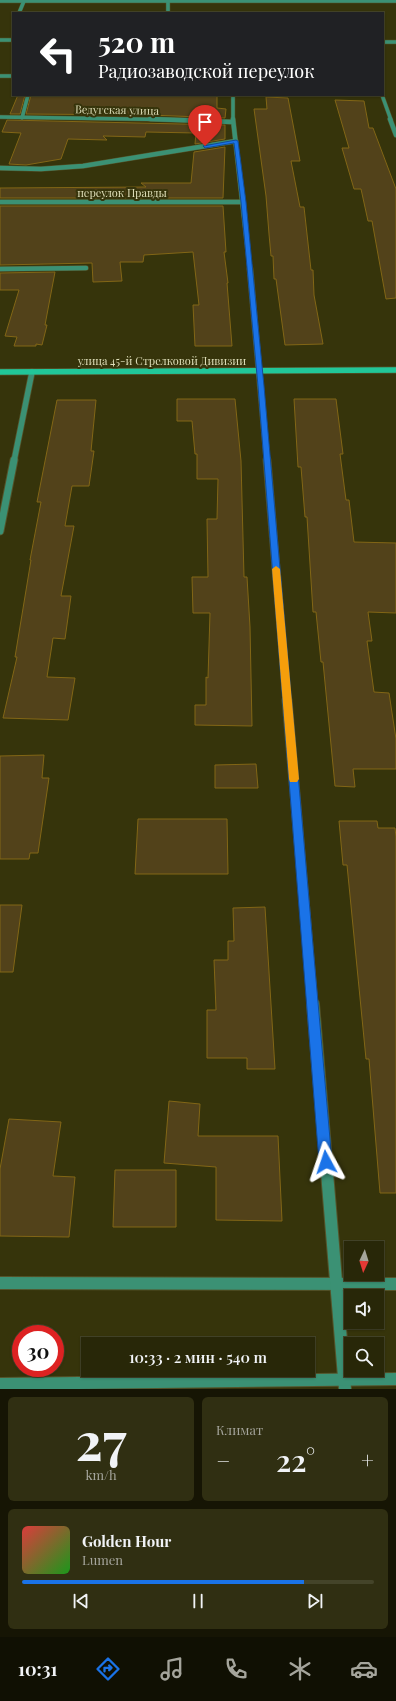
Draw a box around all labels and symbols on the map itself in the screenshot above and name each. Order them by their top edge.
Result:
street label: Ведугская улица [75,101,160,118]
pin [188,105,222,146]
street label: переулок Правды [77,185,168,200]
street label: улица 45-й Стрелковой Дивизии [77,353,246,368]
position arrow [305,1141,347,1183]
north arrow [344,1241,384,1281]
speed limit sign: 30 [12,1325,64,1377]

